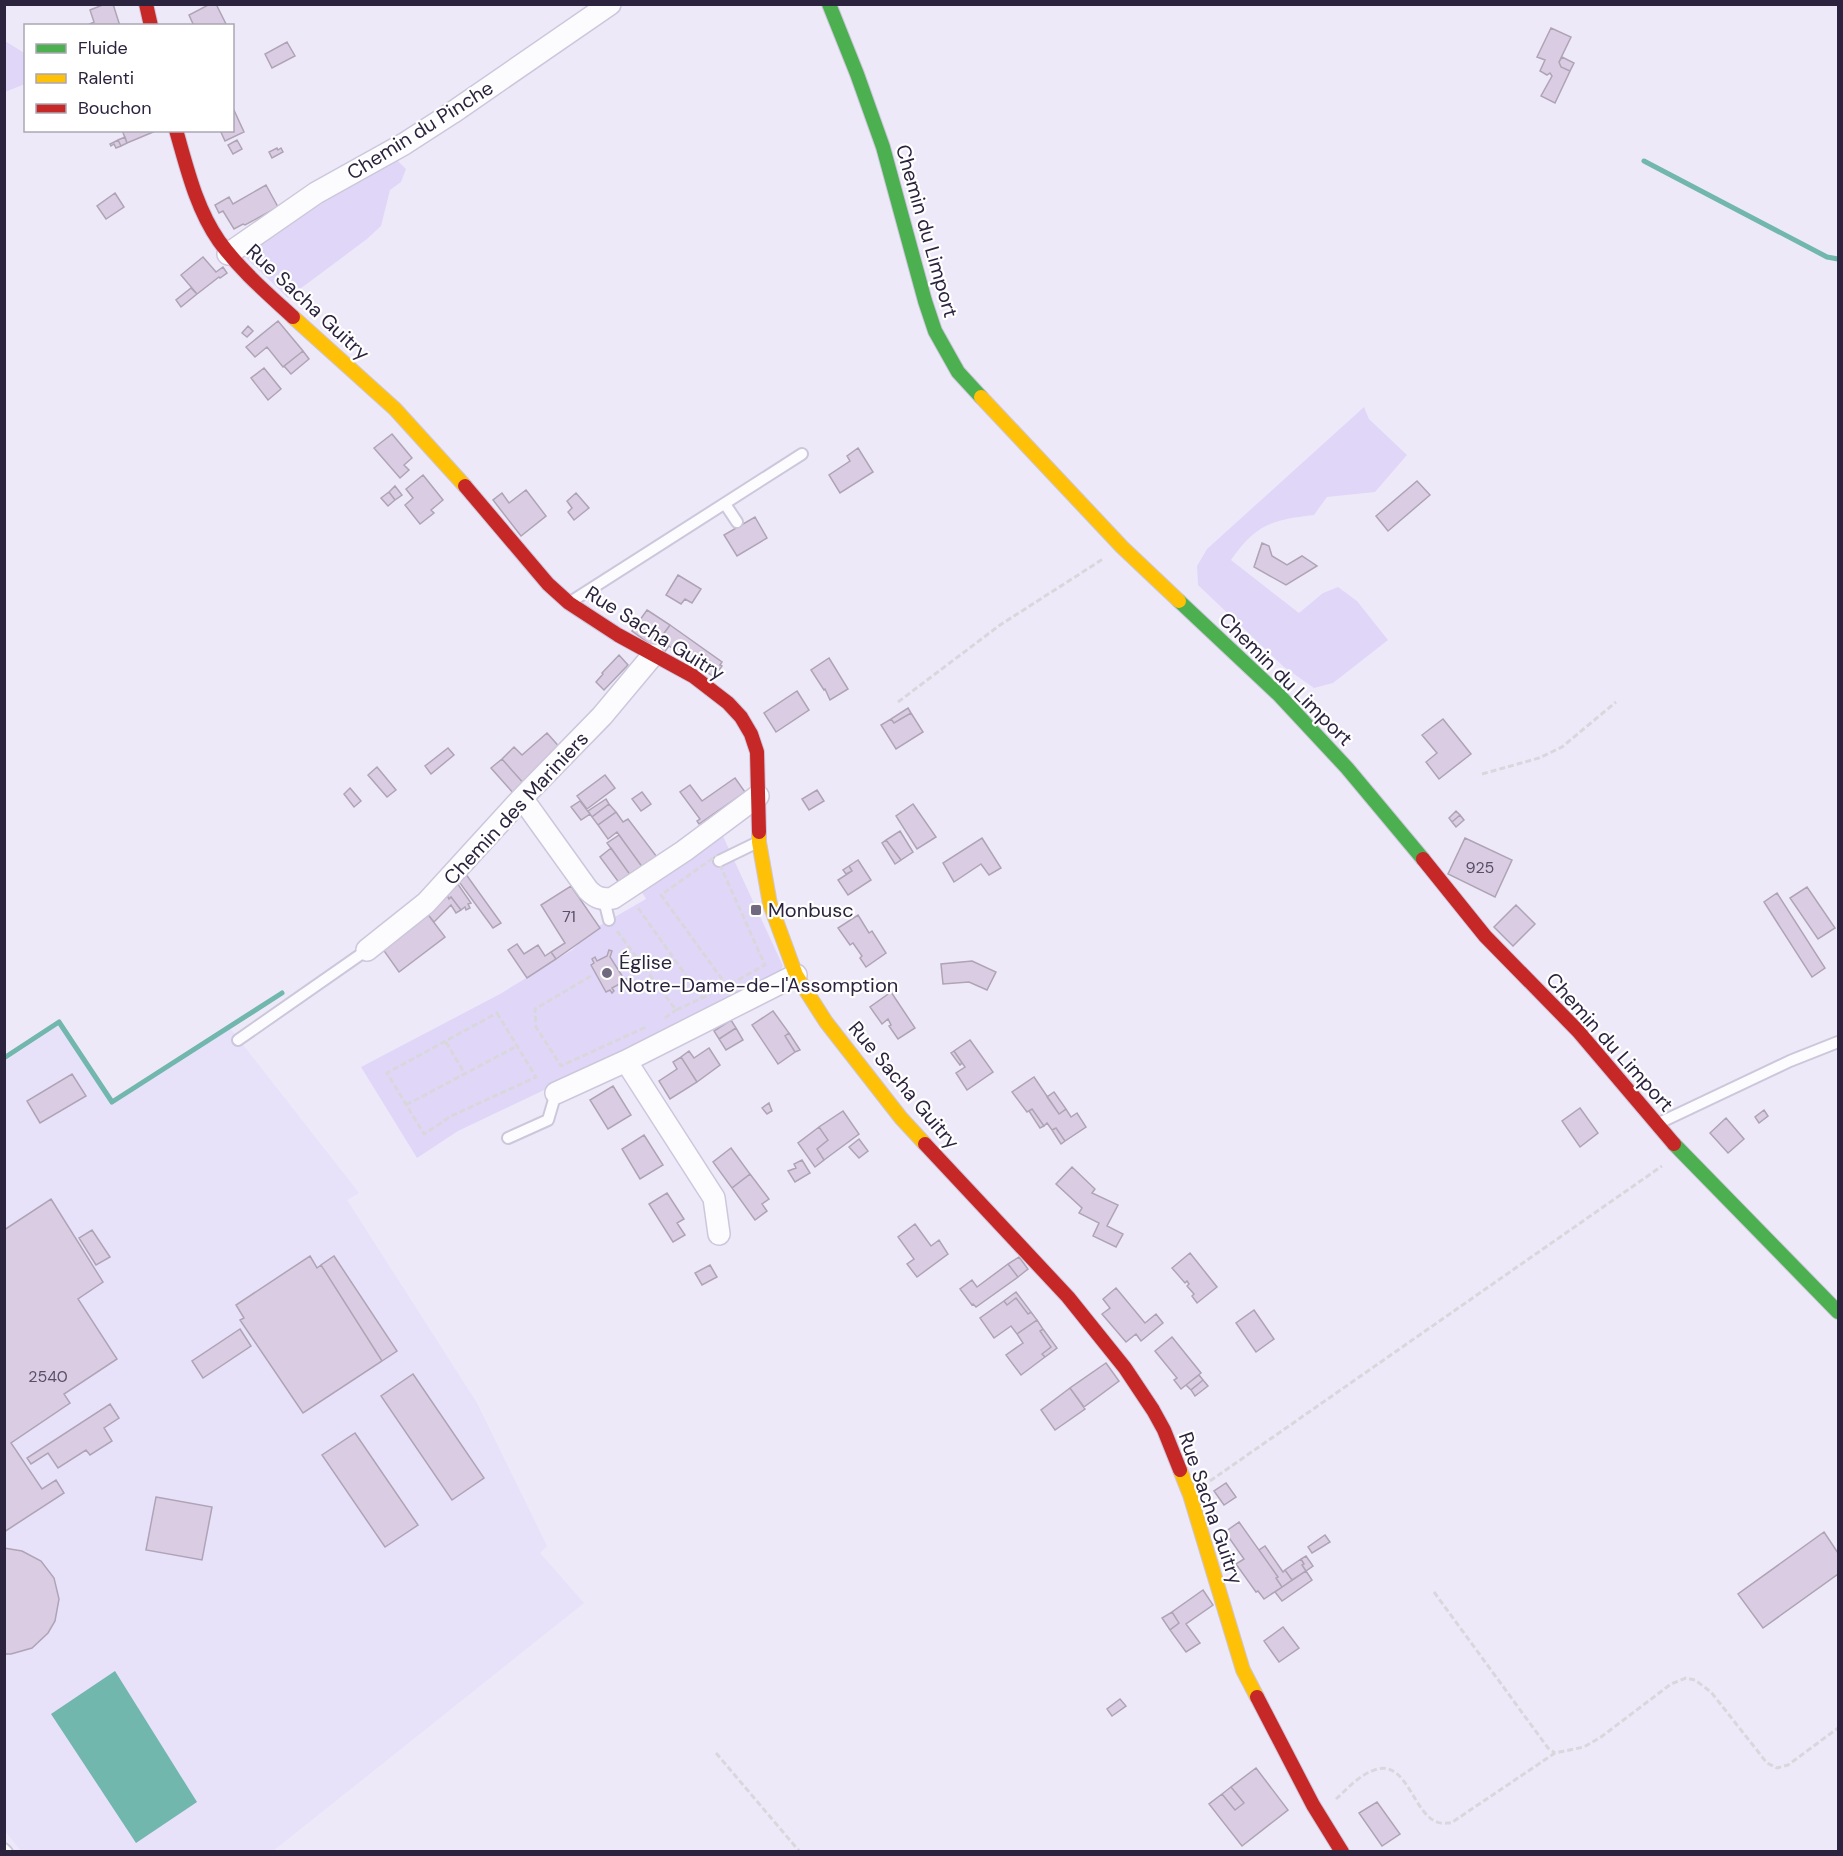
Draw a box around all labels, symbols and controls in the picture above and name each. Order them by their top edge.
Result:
legend [24,24,234,132]
text: Fluide [78,36,128,60]
text: Ralenti [78,66,134,90]
street label: Chemin du Pinche [342,74,498,186]
text: Bouchon [78,96,152,120]
street label: Chemin du Limport [890,142,964,321]
street label: Rue Sacha Guitry [241,238,375,366]
street label: Rue Sacha Guitry [581,580,729,686]
street label: Chemin du Limport [1214,607,1358,751]
street label: Chemin des Mariniers [438,726,594,890]
house number: 925 [1466,857,1494,878]
place label: Monbusc [768,897,854,923]
marker: Monbusc [749,903,763,917]
house number: 71 [562,906,576,927]
place label: Église Notre-Dame-de-l'Assomption [619,949,898,998]
marker: Église Notre-Dame-de-l'Assomption [600,966,614,980]
street label: Chemin du Limport [1541,967,1680,1117]
street label: Rue Sacha Guitry [843,1016,965,1154]
house number: 2540 [28,1366,68,1387]
street label: Rue Sacha Guitry [1173,1428,1249,1588]

